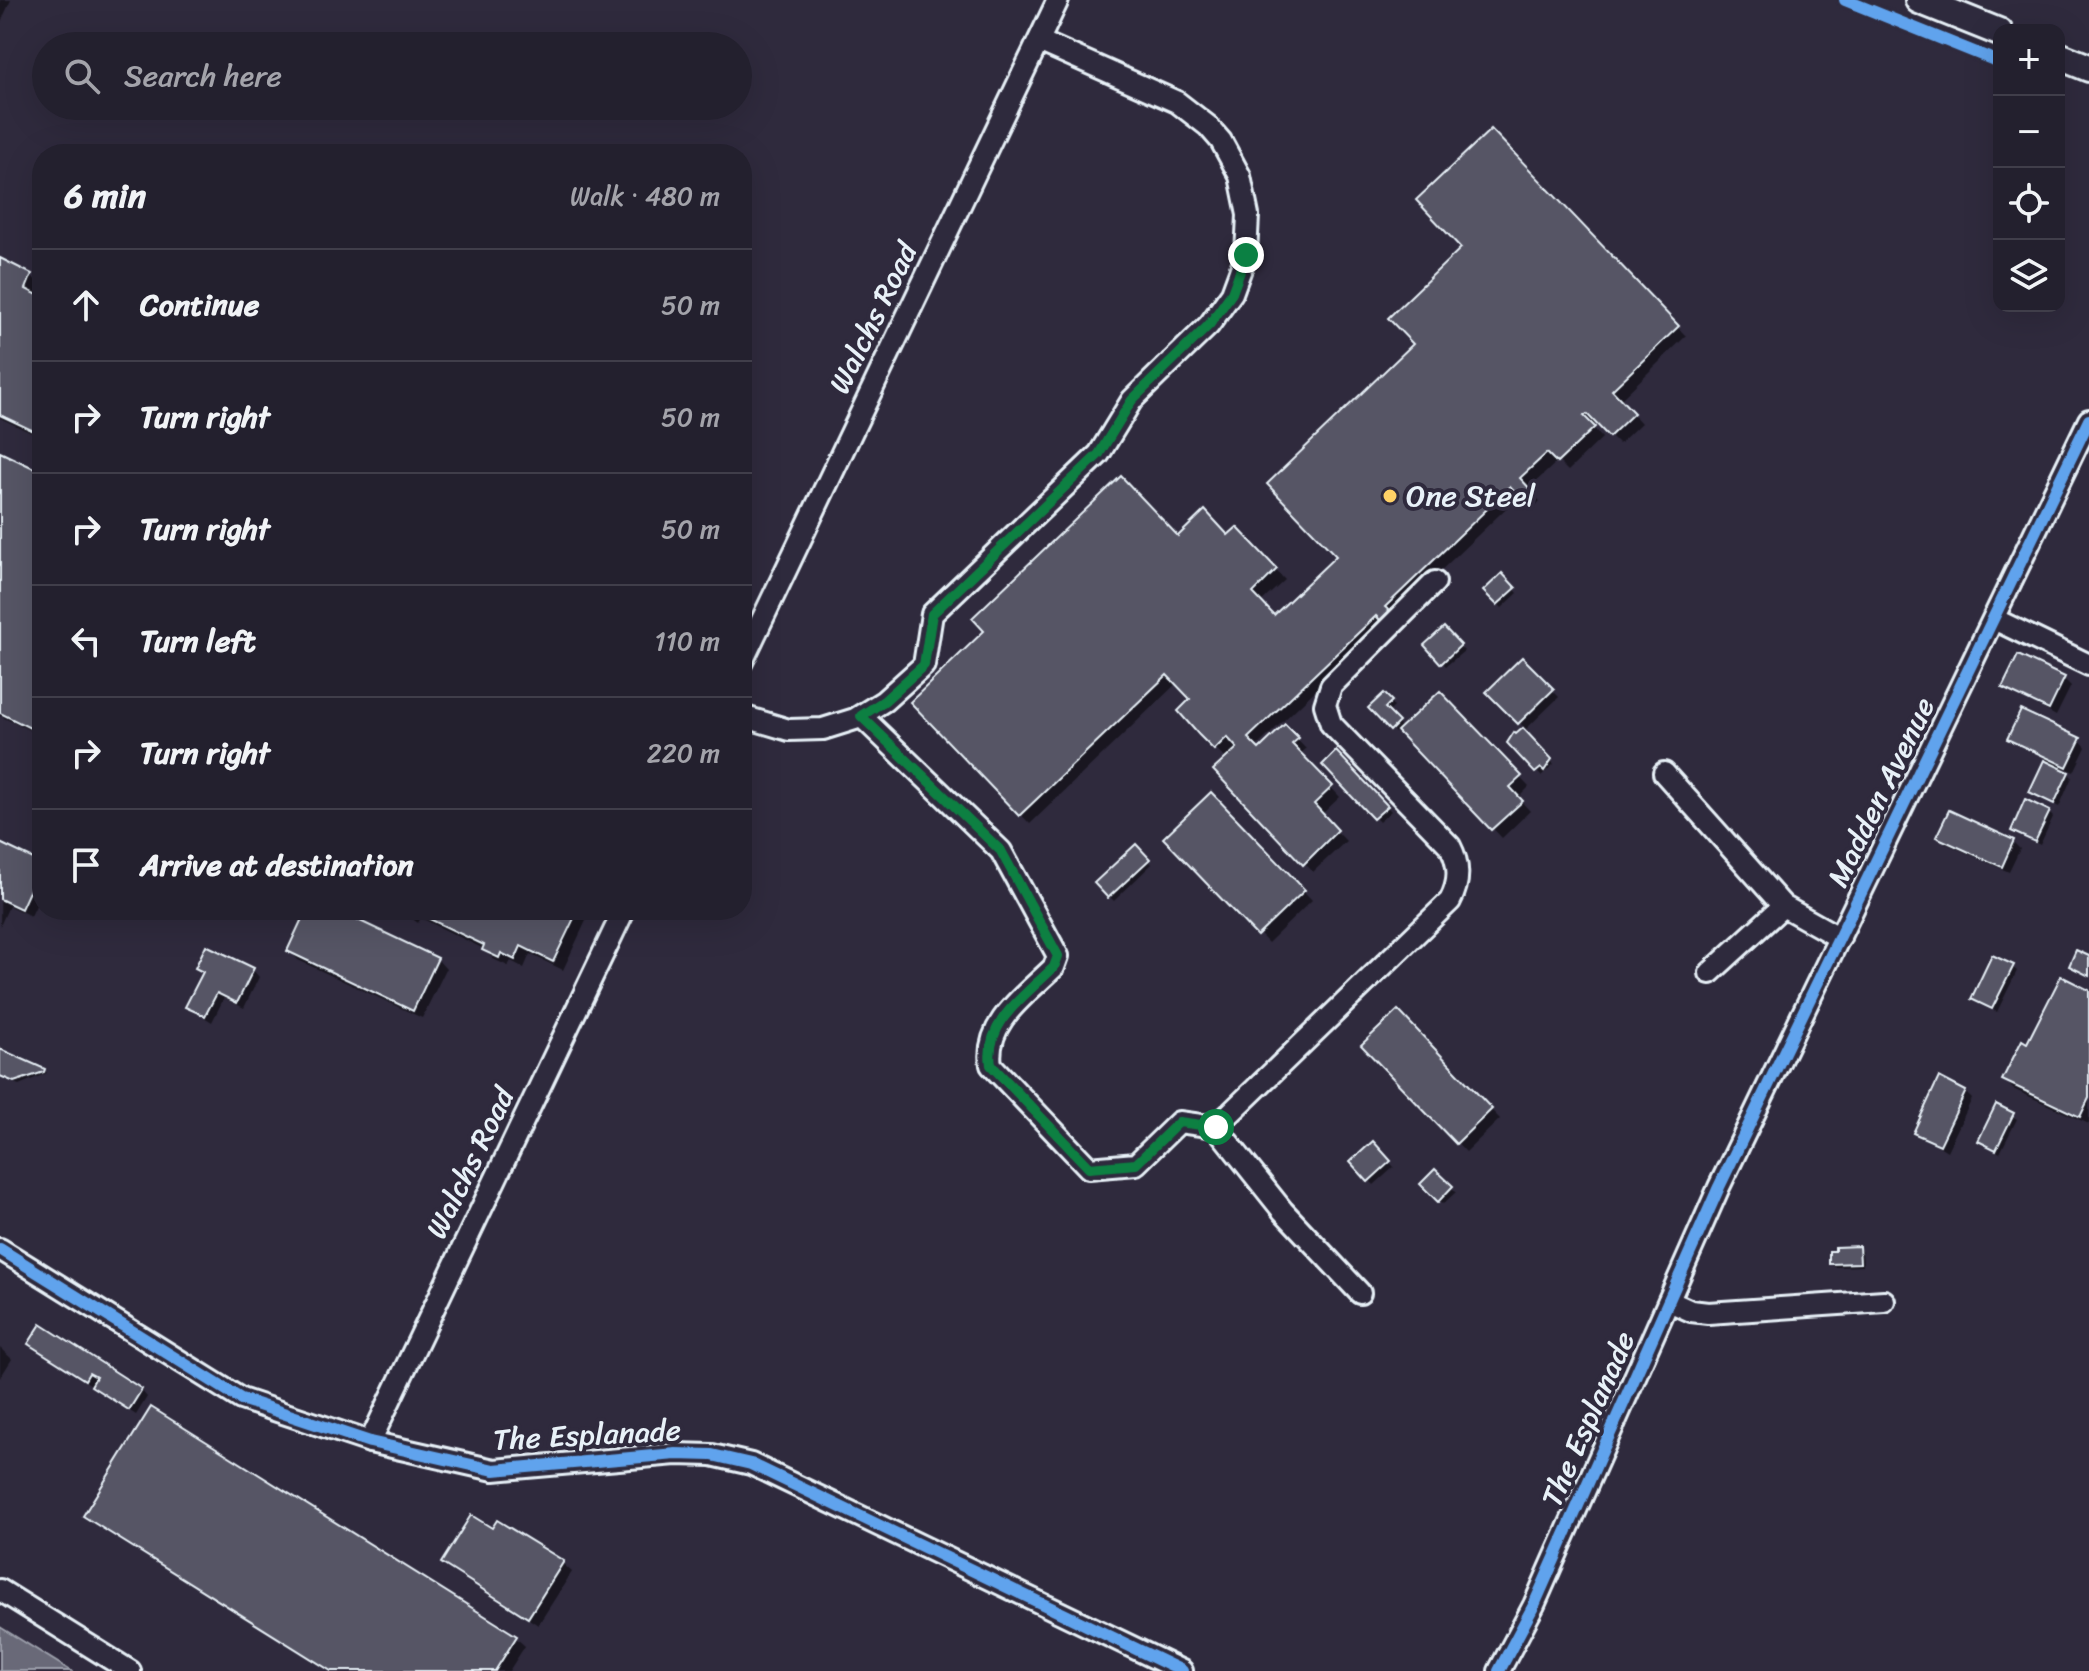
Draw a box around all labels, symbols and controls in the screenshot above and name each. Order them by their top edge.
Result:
map controls [1993,24,2065,312]
button: + [1993,24,2065,96]
search box [32,32,752,120]
text: Search here [124,49,282,103]
icon: search [60,54,104,98]
button: − [1993,96,2065,168]
text: 6 min [64,166,146,226]
button: locate [1993,168,2065,240]
text: Walk · 480 m [570,173,720,219]
street label: Walchs Road [813,231,934,403]
route end [1228,237,1264,273]
button: layers [1993,240,2065,312]
text: Continue [140,278,259,332]
text: 50 m [661,282,720,328]
icon: ahead [64,283,108,327]
text: Turn right [140,390,270,444]
text: 50 m [661,394,720,440]
icon: right [64,395,108,439]
place label: One Steel [1406,469,1536,523]
marker: One Steel [1381,487,1399,505]
text: Turn right [140,502,270,556]
text: 50 m [661,506,720,552]
icon: right [64,507,108,551]
text: Turn left [140,614,256,668]
text: 110 m [655,618,720,664]
icon: left [64,619,108,663]
street label: Madden Avenue [1811,687,1951,897]
text: Turn right [140,726,270,780]
text: 220 m [647,730,720,776]
icon: right [64,731,108,775]
text: Arrive at destination [140,838,414,892]
icon: arrive [64,843,108,887]
street label: Walchs Road [410,1076,531,1248]
route start [1198,1109,1234,1145]
street label: The Esplanade [1525,1322,1651,1516]
street label: The Esplanade [492,1403,682,1467]

